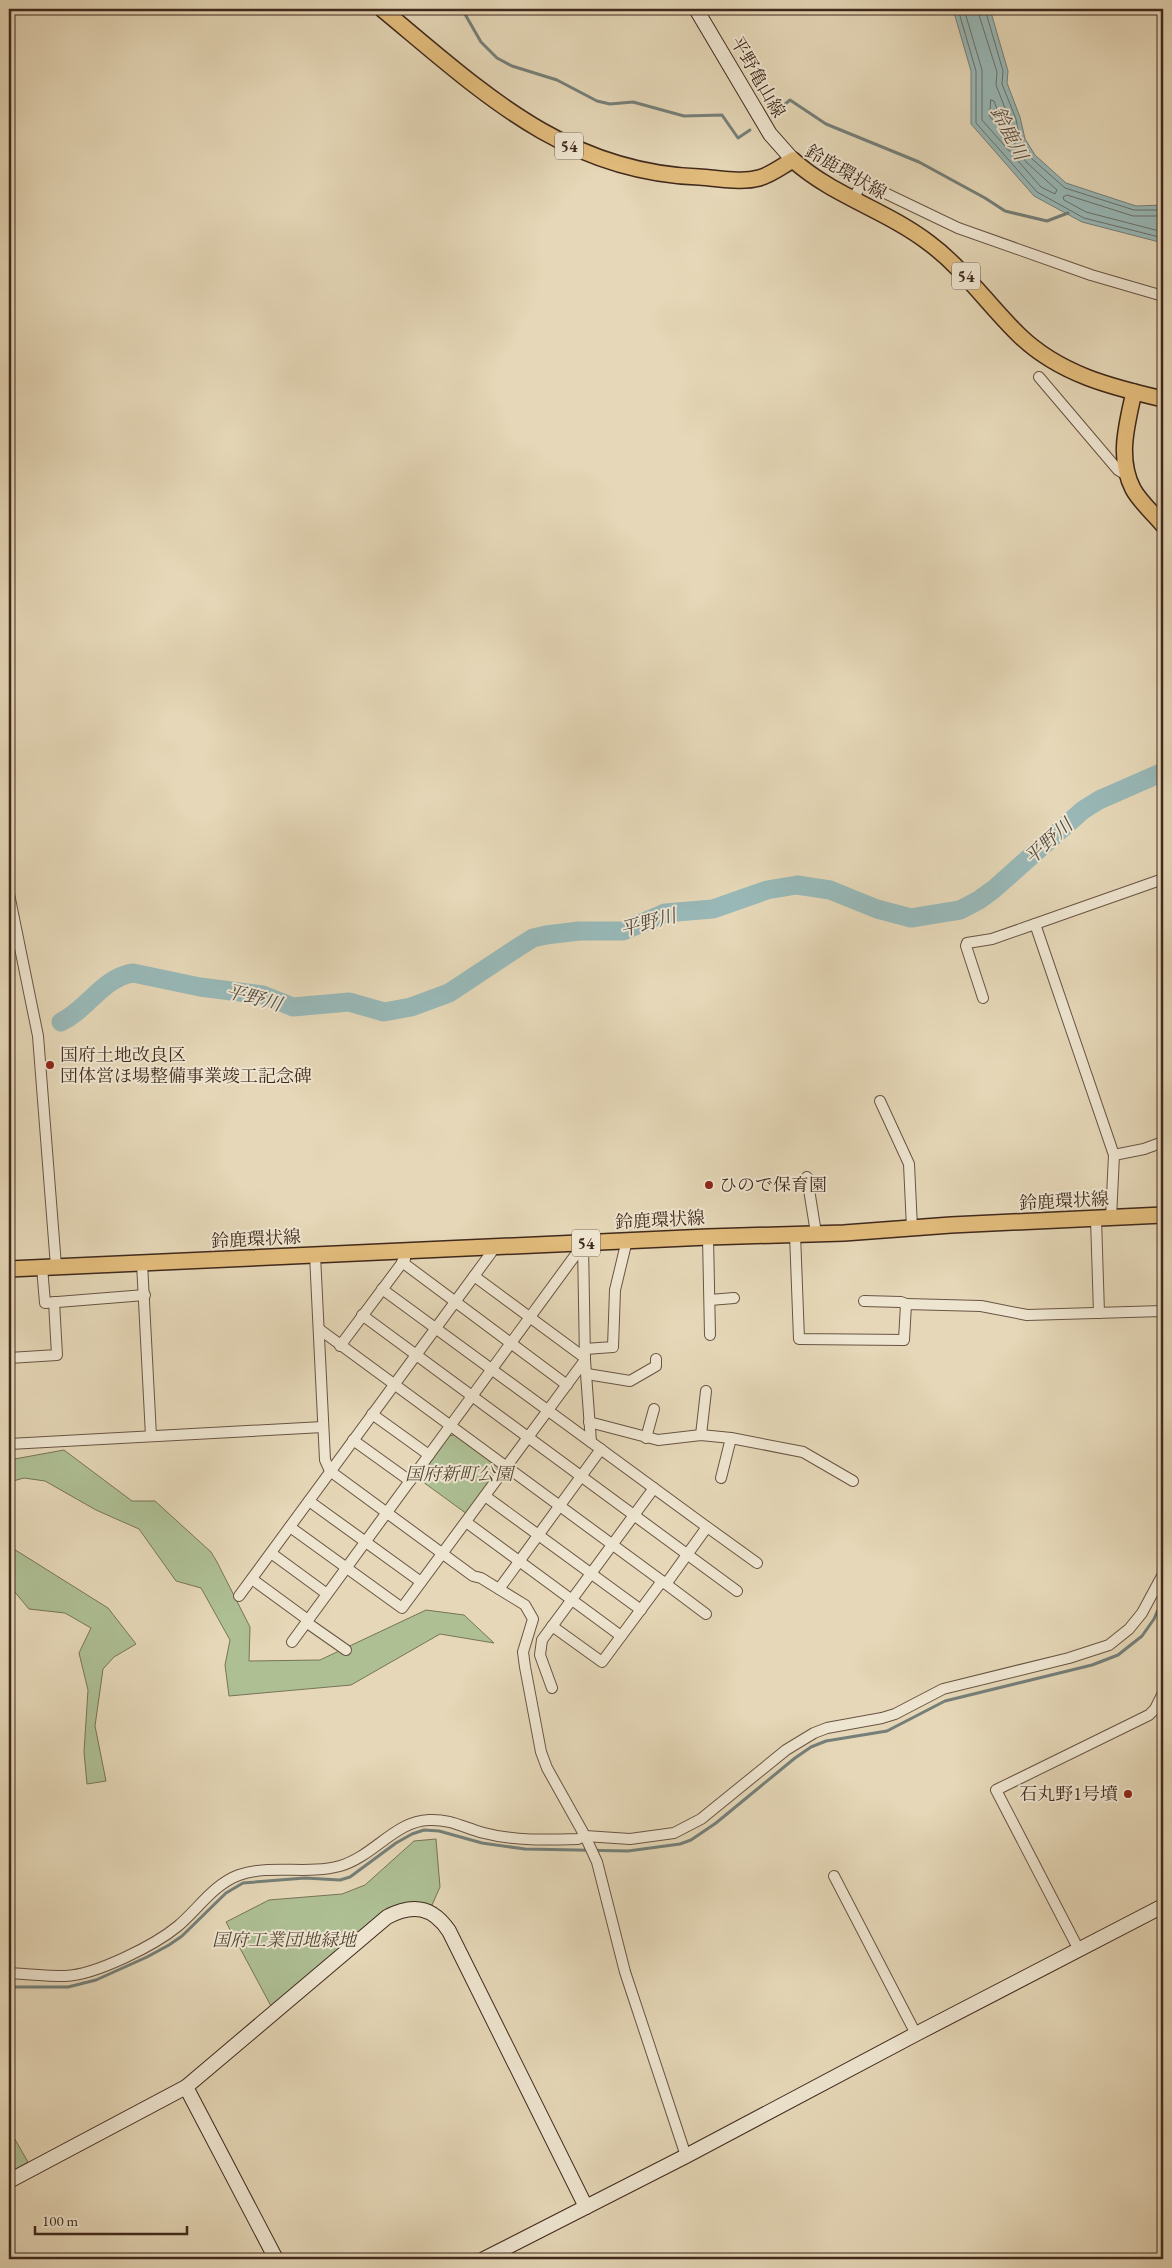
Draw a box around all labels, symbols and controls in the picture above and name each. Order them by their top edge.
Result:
street label: 平野亀山線 [726,32,791,121]
water label: 鈴鹿川 [985,102,1035,166]
road number: 54 [555,132,583,160]
street label: 鈴鹿環状線 [802,139,891,204]
road number: 54 [952,262,980,290]
water label: 平野川 [1019,812,1079,870]
water label: 平野川 [617,903,681,942]
water label: 平野川 [223,978,287,1017]
place label: 国府土地改良区 団体営ほ場整備事業竣工記念碑 [60,1043,312,1087]
marker: 国府土地改良区 団体営ほ場整備事業竣工記念碑 [44,1059,56,1071]
place label: ひので保育園 [719,1173,827,1196]
marker: ひので保育園 [703,1179,715,1191]
street label: 鈴鹿環状線 [1018,1187,1110,1214]
street label: 鈴鹿環状線 [614,1206,706,1233]
street label: 鈴鹿環状線 [210,1225,302,1252]
road number: 54 [572,1230,600,1256]
park label: 国府新町公園 [405,1462,516,1485]
place label: 石丸野1号墳 [1019,1782,1118,1805]
marker: 石丸野1号墳 [1122,1788,1134,1800]
park label: 国府工業団地緑地 [212,1928,358,1951]
scale bar [35,2203,188,2235]
text: 100 m [42,2211,79,2230]

